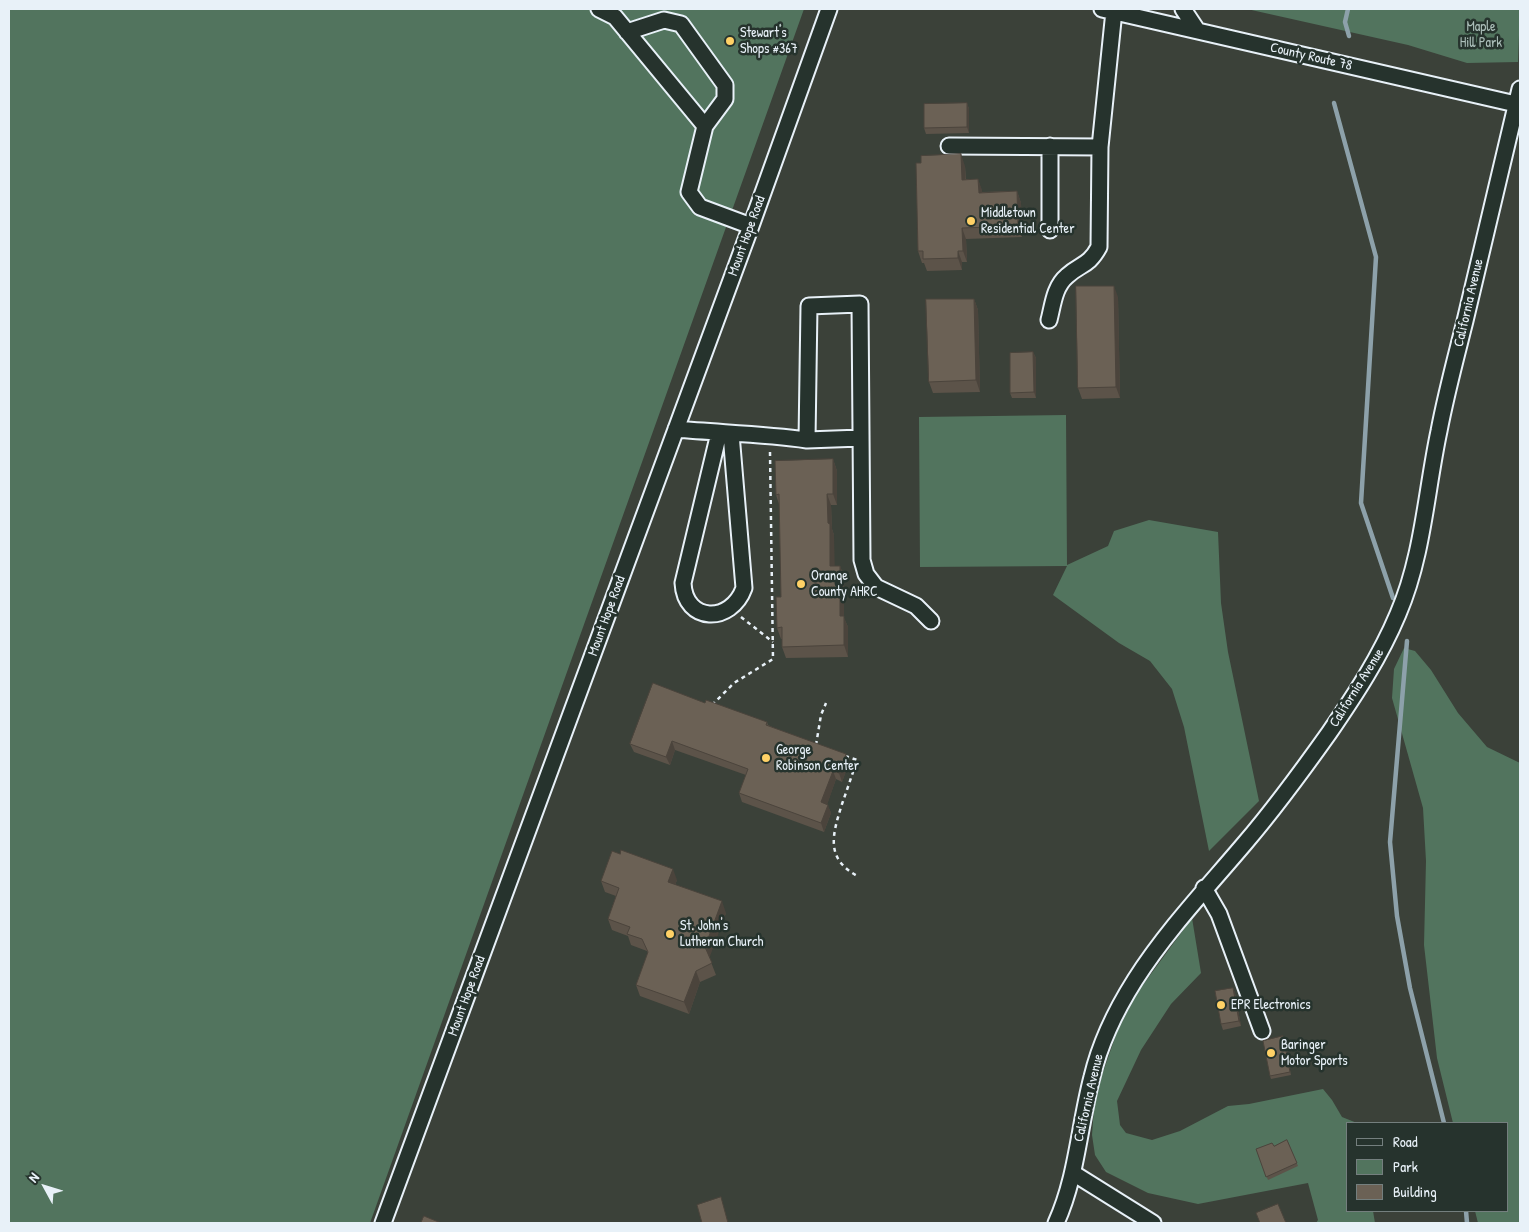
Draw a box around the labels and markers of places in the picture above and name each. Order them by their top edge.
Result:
place label: Stewart's Shops #367 [740,25,798,58]
marker: Stewart's Shops #367 [724,35,736,47]
place label: Middletown Residential Center [981,205,1075,238]
marker: Middletown Residential Center [965,215,977,227]
place label: Orange County AHRC [811,568,878,600]
marker: Orange County AHRC [795,578,807,590]
place label: George Robinson Center [776,742,859,774]
marker: George Robinson Center [760,752,772,764]
place label: St. John's Lutheran Church [680,918,763,950]
marker: St. John's Lutheran Church [664,928,676,940]
place label: EPR Electronics [1231,997,1311,1013]
marker: EPR Electronics [1215,999,1227,1011]
place label: Baringer Motor Sports [1281,1037,1348,1070]
marker: Baringer Motor Sports [1265,1047,1277,1059]

